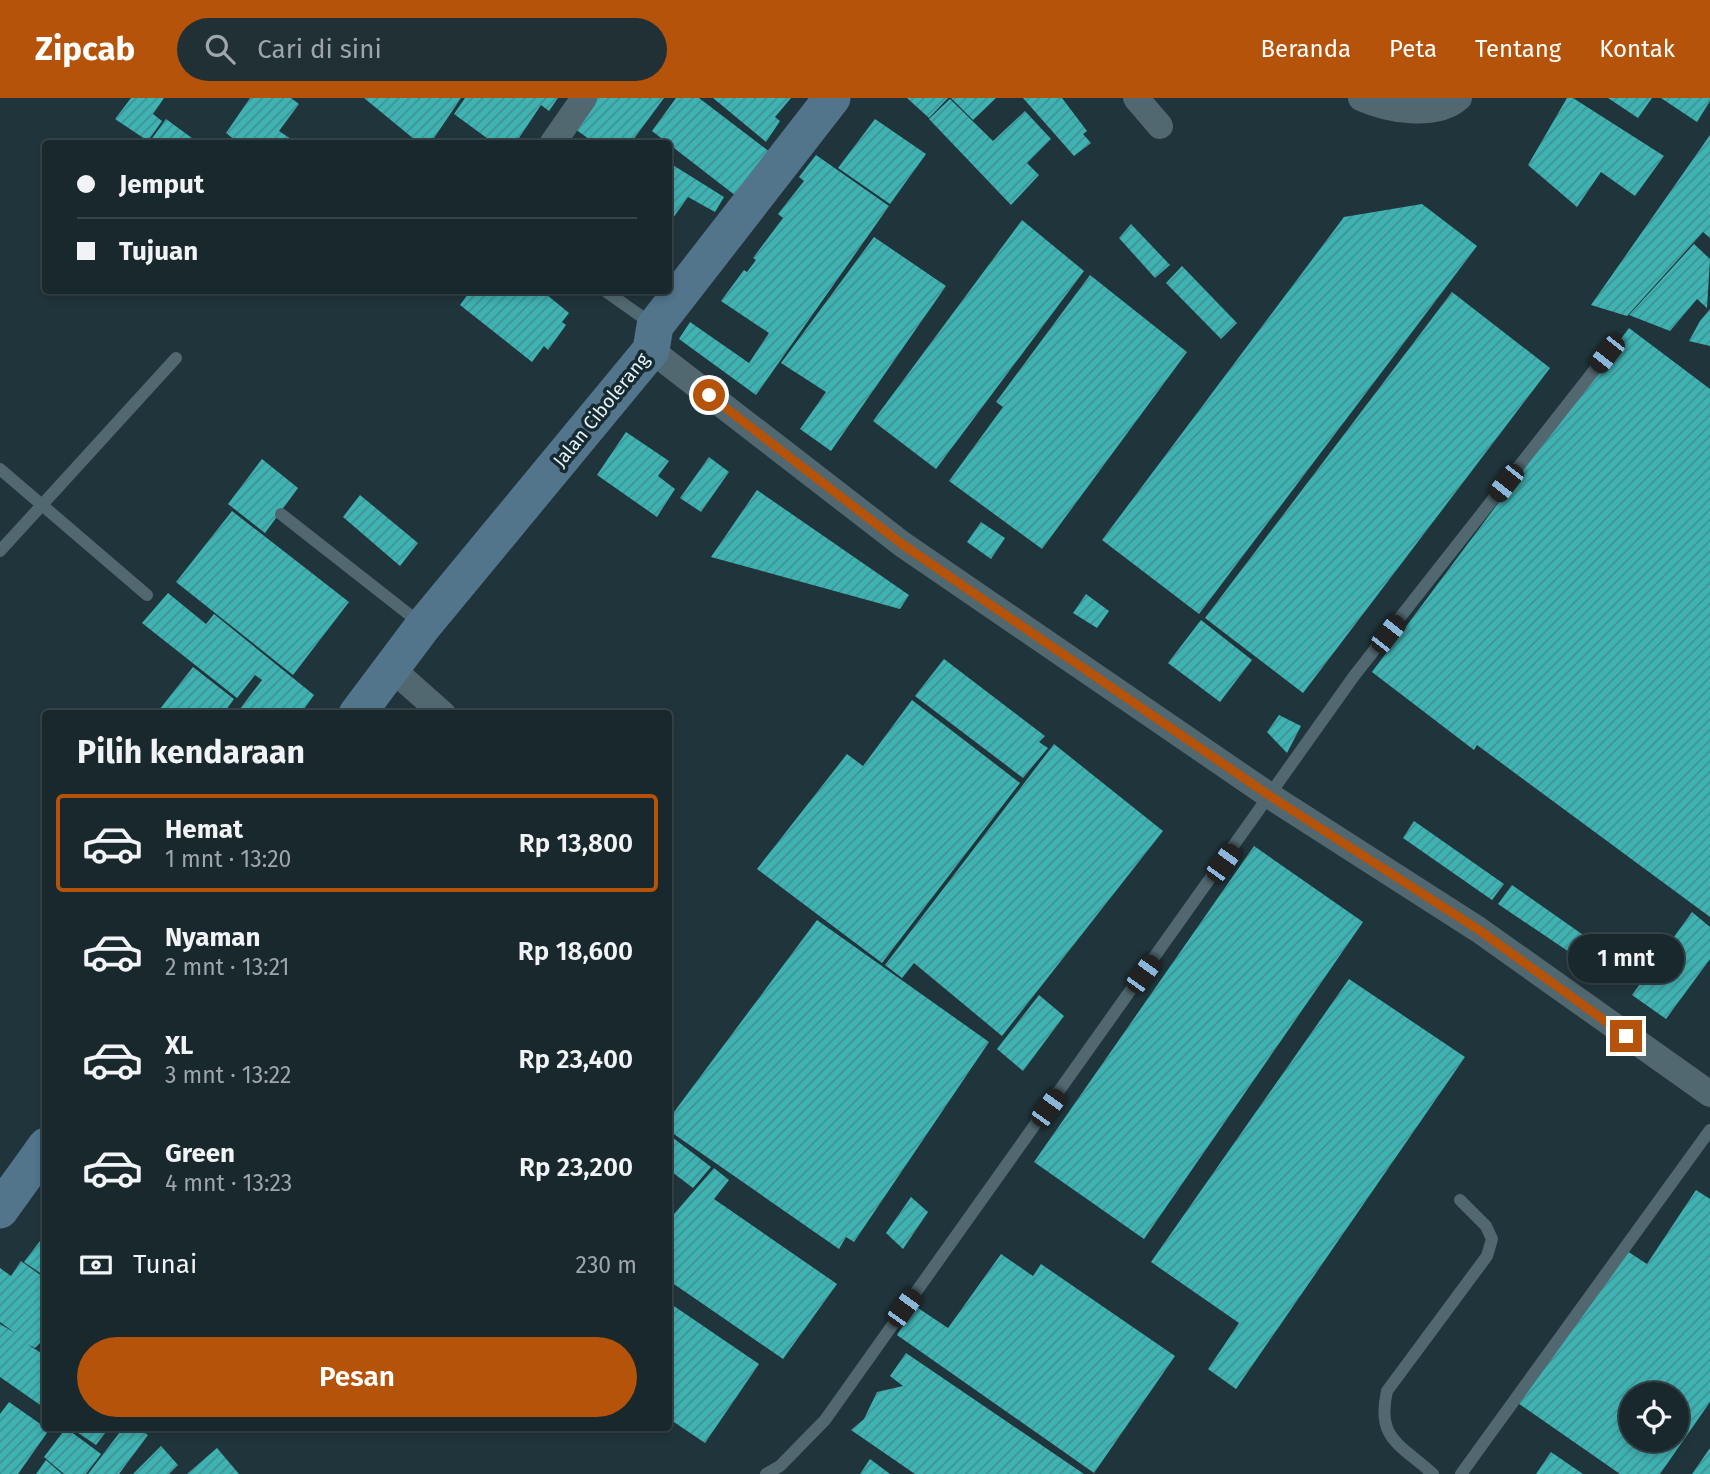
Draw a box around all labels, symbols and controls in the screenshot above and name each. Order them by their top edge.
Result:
search box [177,18,667,81]
text: Zipcab [35,29,135,69]
icon: search [201,30,239,68]
text: Cari di sini [257,34,382,65]
text: Beranda [1260,35,1351,63]
text: Peta [1389,35,1437,63]
text: Tentang [1475,35,1561,63]
text: Kontak [1599,35,1675,63]
text: Jemput [119,169,204,200]
text: Tujuan [119,236,198,267]
car [1586,331,1629,377]
street label: Jalan Cibolerang [548,348,654,472]
route start [693,379,725,411]
car [1485,460,1528,506]
car [1367,611,1410,657]
text: Pilih kendaraan [77,733,305,771]
icon: car [81,812,144,875]
text: Hemat [165,814,243,845]
text: Rp 13,800 [519,828,633,859]
car [1203,840,1244,886]
text: 1 mnt · 13:20 [165,845,291,873]
icon: car [81,920,144,983]
text: Nyaman [165,922,261,953]
callout: 1 mnt [1568,934,1684,984]
text: Rp 18,600 [518,936,633,967]
text: 1 mnt [1597,944,1655,972]
car [1123,951,1164,997]
text: 2 mnt · 13:21 [165,953,289,981]
route end [1610,1020,1642,1052]
icon: car [81,1028,144,1091]
text: XL [165,1030,193,1061]
text: Rp 23,400 [518,1044,633,1075]
text: 3 mnt · 13:22 [165,1061,292,1089]
car [1028,1085,1069,1131]
icon: car [81,1136,144,1199]
text: Green [165,1138,235,1169]
text: Rp 23,200 [519,1152,633,1183]
text: 4 mnt · 13:23 [165,1169,292,1197]
icon: cash [77,1246,115,1284]
text: Tunai [133,1249,197,1280]
text: 230 m [576,1251,637,1279]
car [884,1285,925,1331]
button: Pesan [77,1337,637,1417]
map controls [1619,1382,1689,1452]
button: locate [1619,1382,1689,1452]

